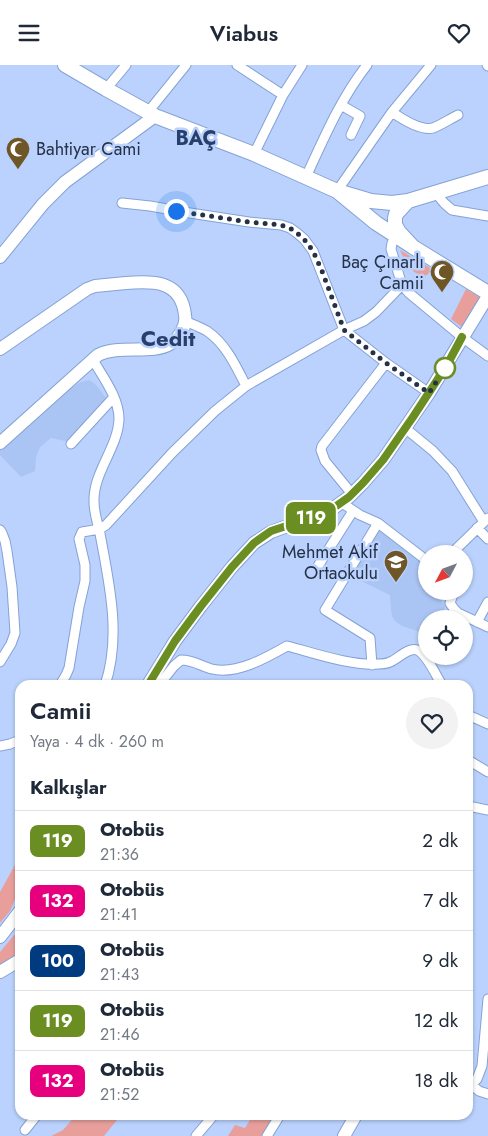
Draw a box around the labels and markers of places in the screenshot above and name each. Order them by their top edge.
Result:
mosque icon: Bahtiyar Cami [5,136,31,170]
place label: Bahtiyar Cami [36,136,141,162]
place label: Baç Çınarlı Camii [341,249,424,296]
mosque icon: Baç Çınarlı Camii [429,259,455,293]
unlabelled marker [434,357,456,379]
place label: Mehmet Akif Ortaokulu [282,539,379,586]
school or university icon: Mehmet Akif Ortaokulu [383,549,409,583]

